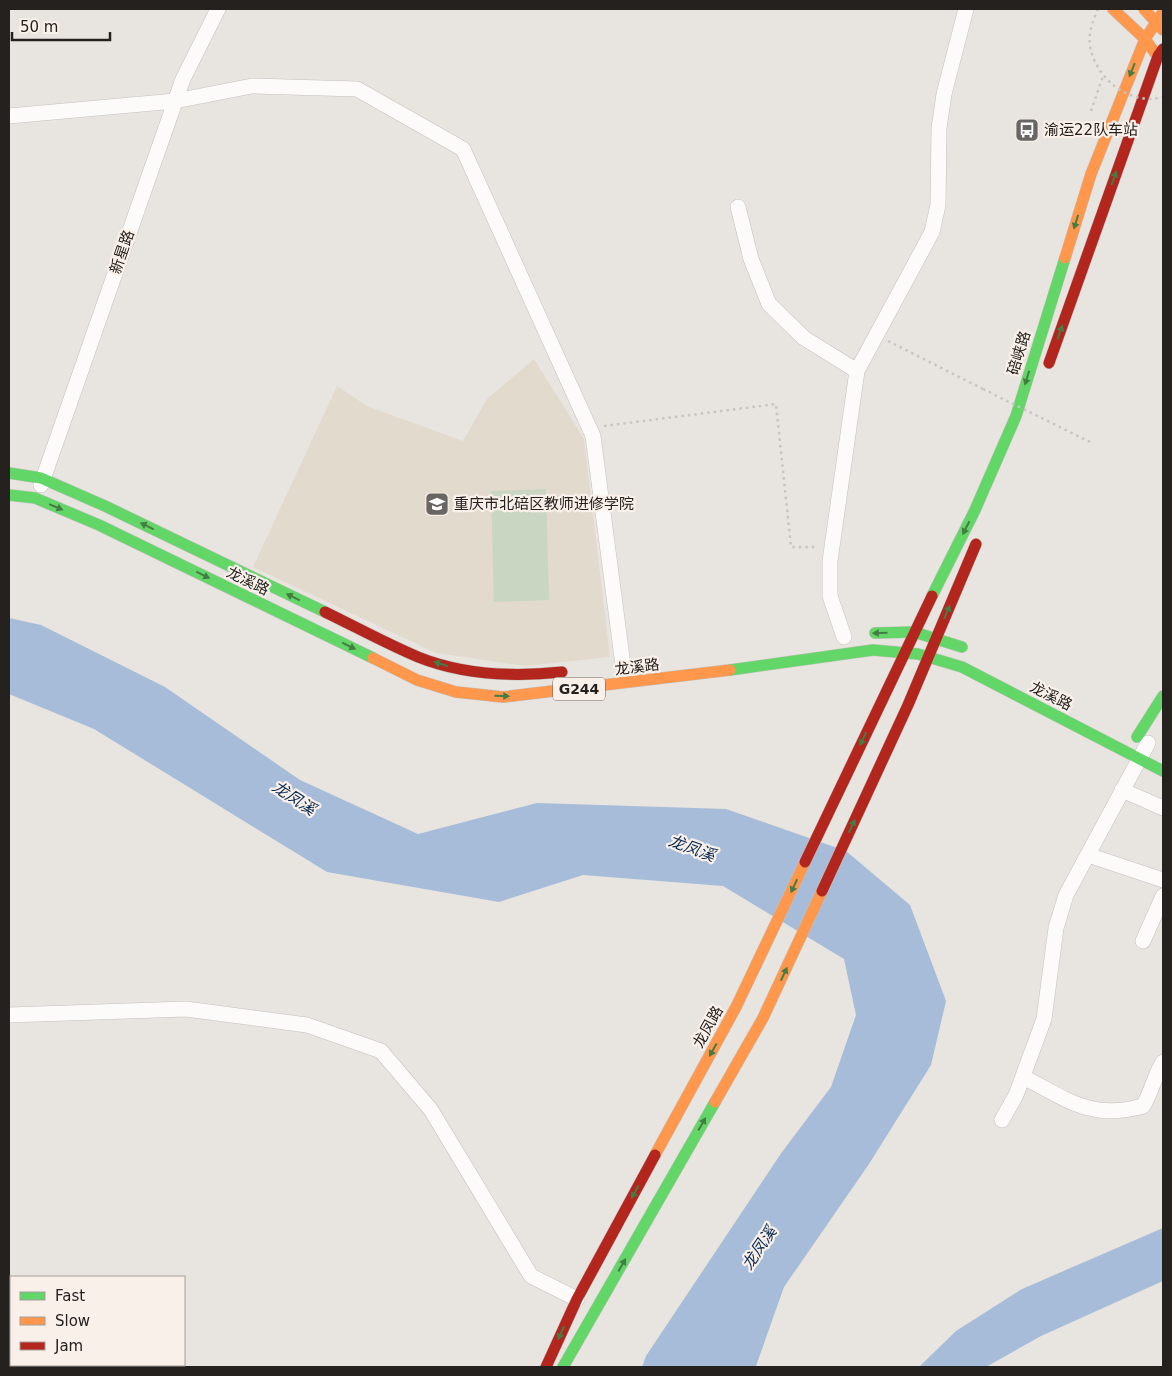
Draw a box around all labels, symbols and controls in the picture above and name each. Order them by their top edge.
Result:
scale bar [12,10,110,42]
text: 50 m [20,18,58,36]
one-way arrow [1128,63,1136,77]
bus stop icon: 渝运22队车站 [1014,117,1040,143]
place label: 渝运22队车站 [1044,121,1138,139]
one-way arrow [1111,171,1118,186]
one-way arrow [1071,215,1079,230]
street label: 新星路 [106,228,138,276]
one-way arrow [1057,324,1064,339]
street label: 碚峡路 [1004,329,1034,377]
one-way arrow [1023,370,1031,385]
school or university icon: 重庆市北碚区教师进修学院 [424,491,450,517]
place label: 重庆市北碚区教师进修学院 [454,495,634,513]
one-way arrow [49,503,63,511]
one-way arrow [962,521,970,535]
one-way arrow [140,522,154,530]
street label: 龙溪路 [224,563,272,599]
one-way arrow [196,571,210,579]
one-way arrow [286,593,300,601]
one-way arrow [943,605,951,619]
one-way arrow [871,629,887,637]
one-way arrow [342,643,356,651]
street label: 龙溪路 [614,655,660,679]
one-way arrow [433,659,448,667]
road number: G244 [553,678,605,701]
street label: 龙溪路 [1027,678,1075,714]
one-way arrow [494,692,510,700]
one-way arrow [859,732,867,746]
water label: 龙凤溪 [269,777,321,820]
one-way arrow [848,819,856,833]
water label: 龙凤溪 [666,831,720,866]
one-way arrow [789,879,797,893]
one-way arrow [780,967,788,981]
street label: 龙凤路 [689,1003,727,1051]
one-way arrow [709,1042,717,1057]
one-way arrow [698,1118,707,1131]
one-way arrow [631,1186,640,1199]
water label: 龙凤溪 [738,1221,781,1273]
one-way arrow [618,1258,626,1273]
legend [10,1276,185,1366]
text: Fast [55,1287,85,1305]
text: Slow [55,1312,90,1330]
one-way arrow [557,1326,565,1340]
text: Jam [54,1337,83,1355]

